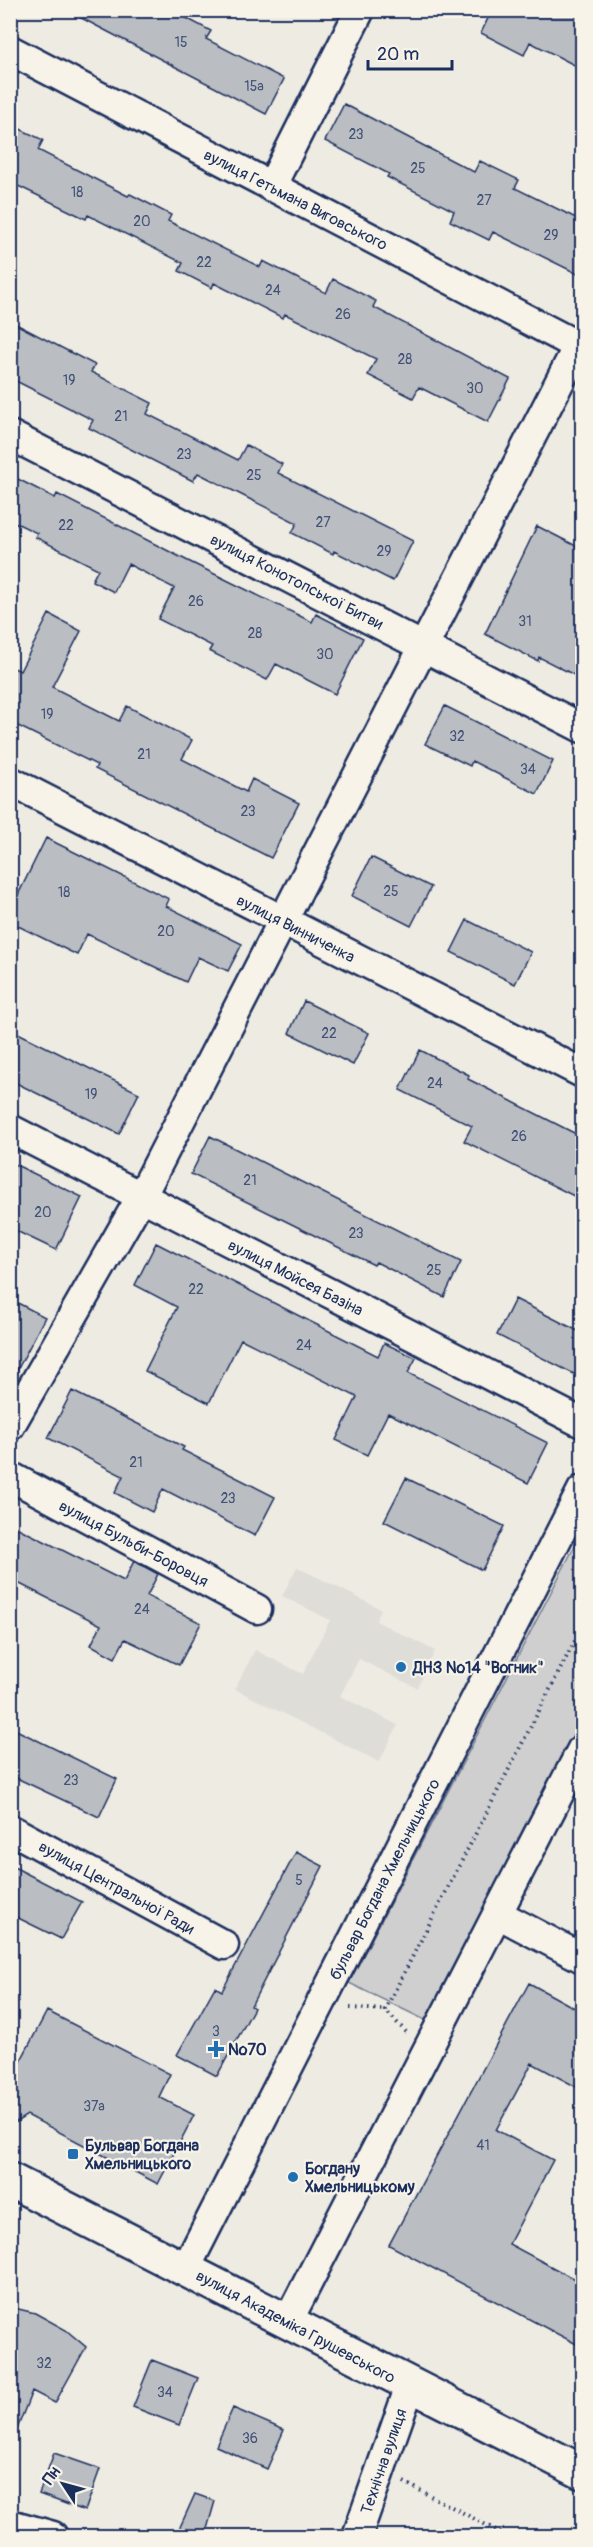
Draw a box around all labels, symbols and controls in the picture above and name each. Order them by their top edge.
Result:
scale bar [368,33,452,71]
house number: 15 [174,34,188,51]
text: 20 m [377,43,419,66]
house number: 15а [244,78,264,95]
house number: 23 [348,126,364,143]
street label: вулиця Гетьмана Виговського [200,145,391,255]
house number: 25 [410,160,426,177]
house number: 18 [71,184,83,201]
house number: 27 [476,192,492,209]
house number: 20 [133,213,151,230]
house number: 29 [543,227,559,244]
house number: 22 [196,254,212,271]
house number: 24 [265,282,281,299]
house number: 26 [335,306,351,323]
house number: 28 [398,351,412,368]
house number: 19 [63,372,75,389]
house number: 30 [466,380,484,397]
house number: 21 [114,408,128,425]
house number: 23 [176,446,192,463]
house number: 25 [246,467,262,484]
house number: 27 [315,514,331,531]
house number: 22 [58,517,74,534]
street label: вулиця Конотопської Битви [207,530,386,634]
house number: 29 [376,543,392,560]
house number: 26 [188,593,204,610]
house number: 31 [518,613,532,630]
house number: 28 [248,625,262,642]
house number: 30 [316,646,334,663]
house number: 19 [41,706,53,723]
house number: 32 [449,728,465,745]
house number: 21 [137,746,151,763]
house number: 34 [520,761,536,778]
house number: 23 [240,803,256,820]
house number: 25 [383,883,399,900]
house number: 18 [58,884,70,901]
street label: вулиця Винниченка [233,890,358,967]
house number: 20 [157,923,175,940]
house number: 22 [321,1025,337,1042]
house number: 24 [427,1075,443,1092]
house number: 19 [85,1086,97,1103]
house number: 26 [511,1128,527,1145]
house number: 21 [243,1172,257,1189]
house number: 20 [34,1204,52,1221]
house number: 23 [348,1225,364,1242]
street label: вулиця Мойсея Базіна [225,1235,367,1321]
house number: 25 [426,1262,442,1279]
house number: 22 [188,1281,204,1298]
house number: 24 [296,1337,312,1354]
house number: 21 [129,1454,143,1471]
house number: 23 [220,1490,236,1507]
street label: вулиця Бульби-Боровця [55,1496,212,1592]
house number: 24 [134,1601,150,1618]
place label: ДНЗ №14 "Вогник" [412,1658,544,1678]
marker: ДНЗ №14 "Вогник" [394,1660,408,1674]
house number: 23 [63,1772,79,1789]
street label: бульвар Богдана Хмельницького [325,1775,445,1983]
street label: вулиця Центральної Ради [35,1837,198,1939]
house number: 5 [295,1872,303,1889]
house number: 3 [212,2023,220,2040]
place label: №70 [228,2040,267,2060]
marker: №70 [209,2042,223,2056]
house number: 37а [83,2098,105,2115]
place label: Бульвар Богдана Хмельницького [85,2136,200,2174]
house number: 41 [476,2137,490,2154]
marker: Бульвар Богдана Хмельницького [66,2147,80,2161]
place label: Богдану Хмельницькому [305,2159,415,2197]
marker: Богдану Хмельницькому [286,2170,300,2184]
street label: вулиця Академіка Грушевського [192,2266,399,2388]
house number: 32 [36,2355,52,2372]
house number: 34 [157,2384,173,2401]
street label: Технічна вулиця [357,2406,411,2517]
house number: 36 [242,2430,258,2447]
north arrow [33,2454,93,2514]
text: Пн [38,2463,65,2489]

